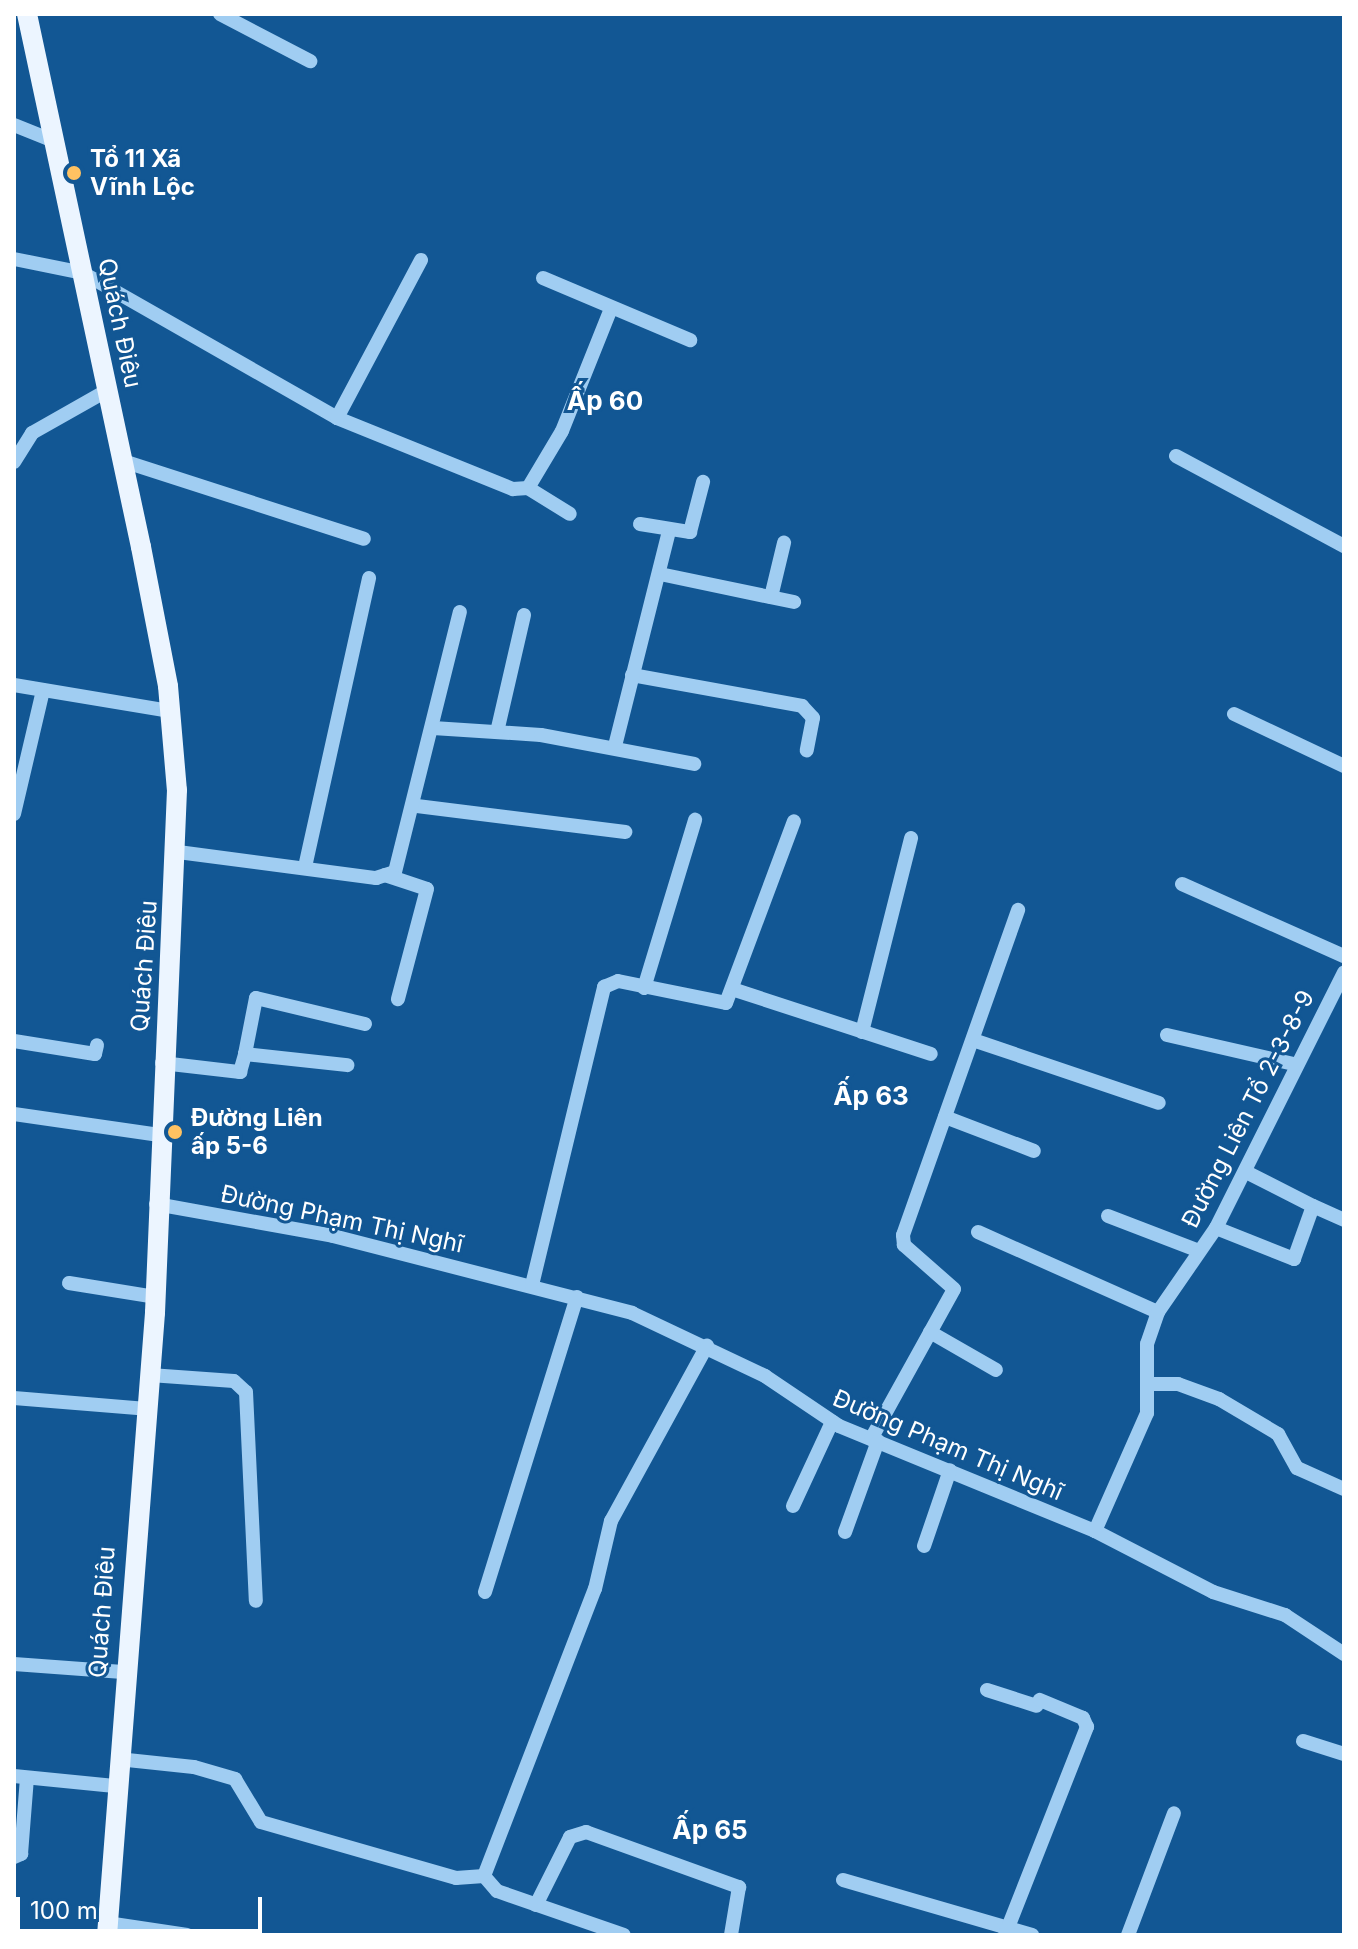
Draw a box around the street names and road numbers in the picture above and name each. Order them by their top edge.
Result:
street label: Quách Điêu [92,255,148,391]
street label: Quách Điêu [125,899,163,1033]
street label: Đường Liên Tổ 2-3-8-9 [1176,986,1320,1232]
street label: Đường Phạm Thị Nghĩ [218,1179,466,1259]
street label: Đường Phạm Thị Nghĩ [829,1383,1067,1507]
street label: Quách Điêu [83,1545,121,1679]

